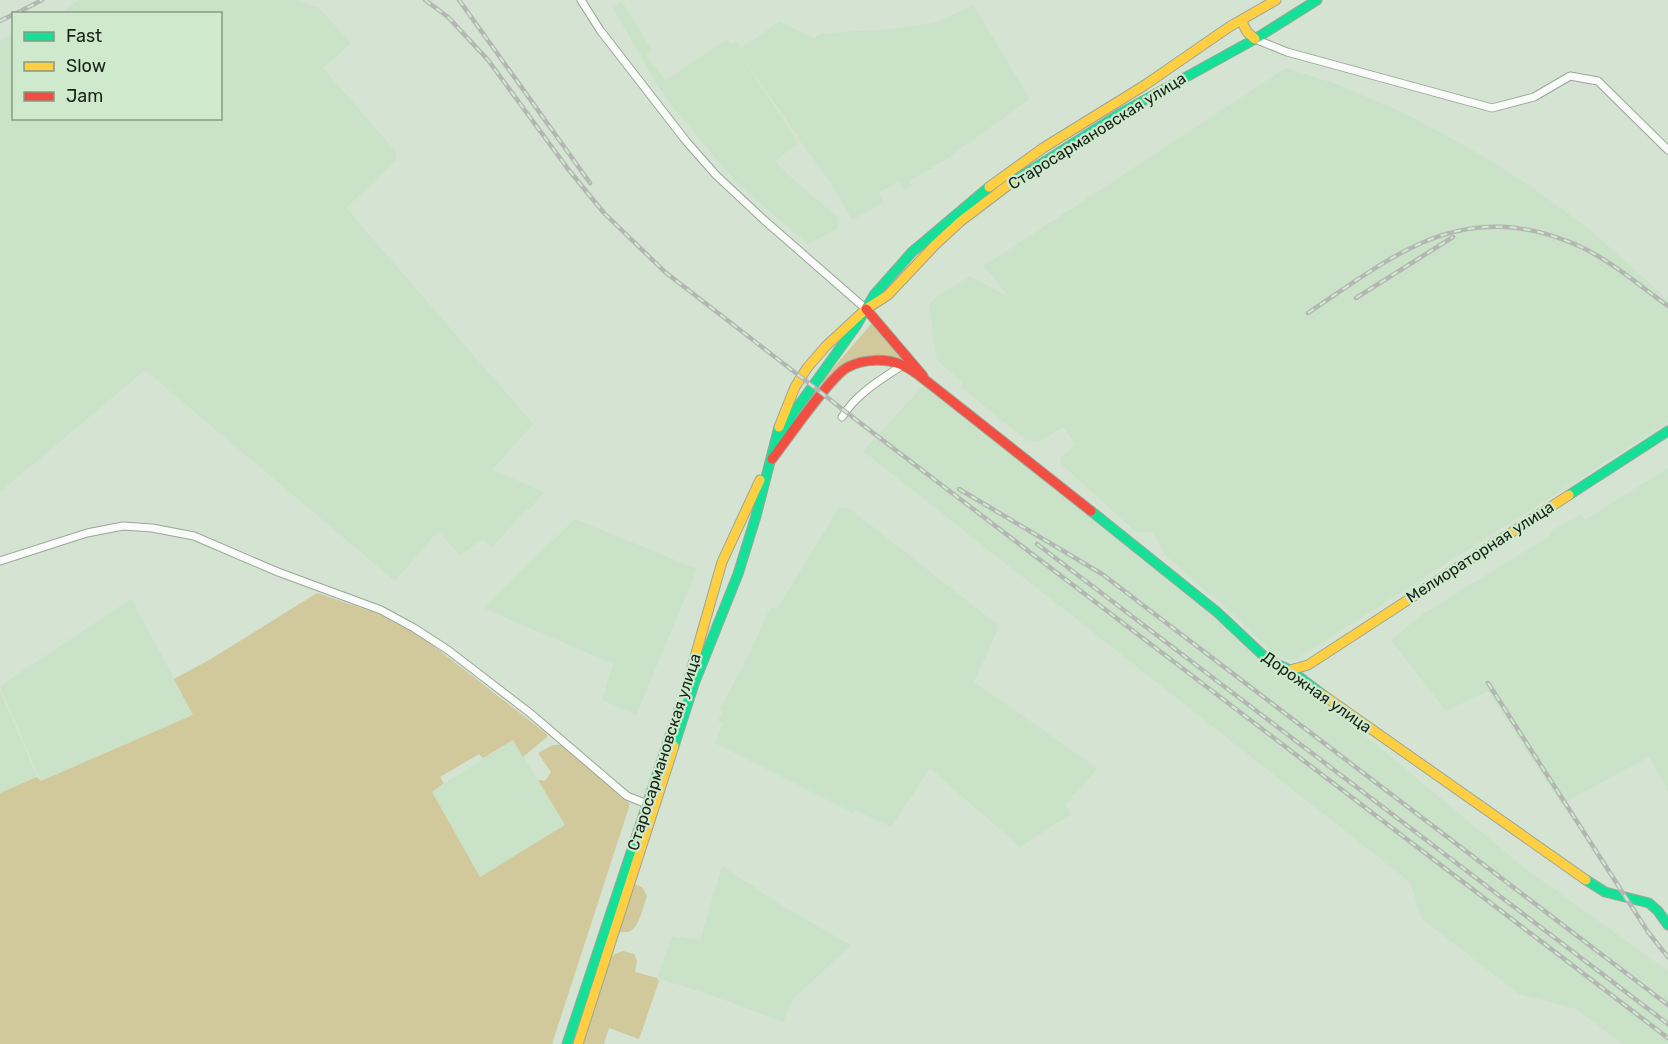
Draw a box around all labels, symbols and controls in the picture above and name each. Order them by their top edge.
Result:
legend [12,12,222,120]
text: Fast [66,25,102,47]
text: Slow [66,55,106,77]
street label: Старосармановская улица [1005,68,1189,194]
text: Jam [66,85,103,107]
street label: Мелиораторная улица [1403,497,1557,607]
street label: Дорожная улица [1259,647,1375,737]
street label: Старосармановская улица [623,651,705,853]

